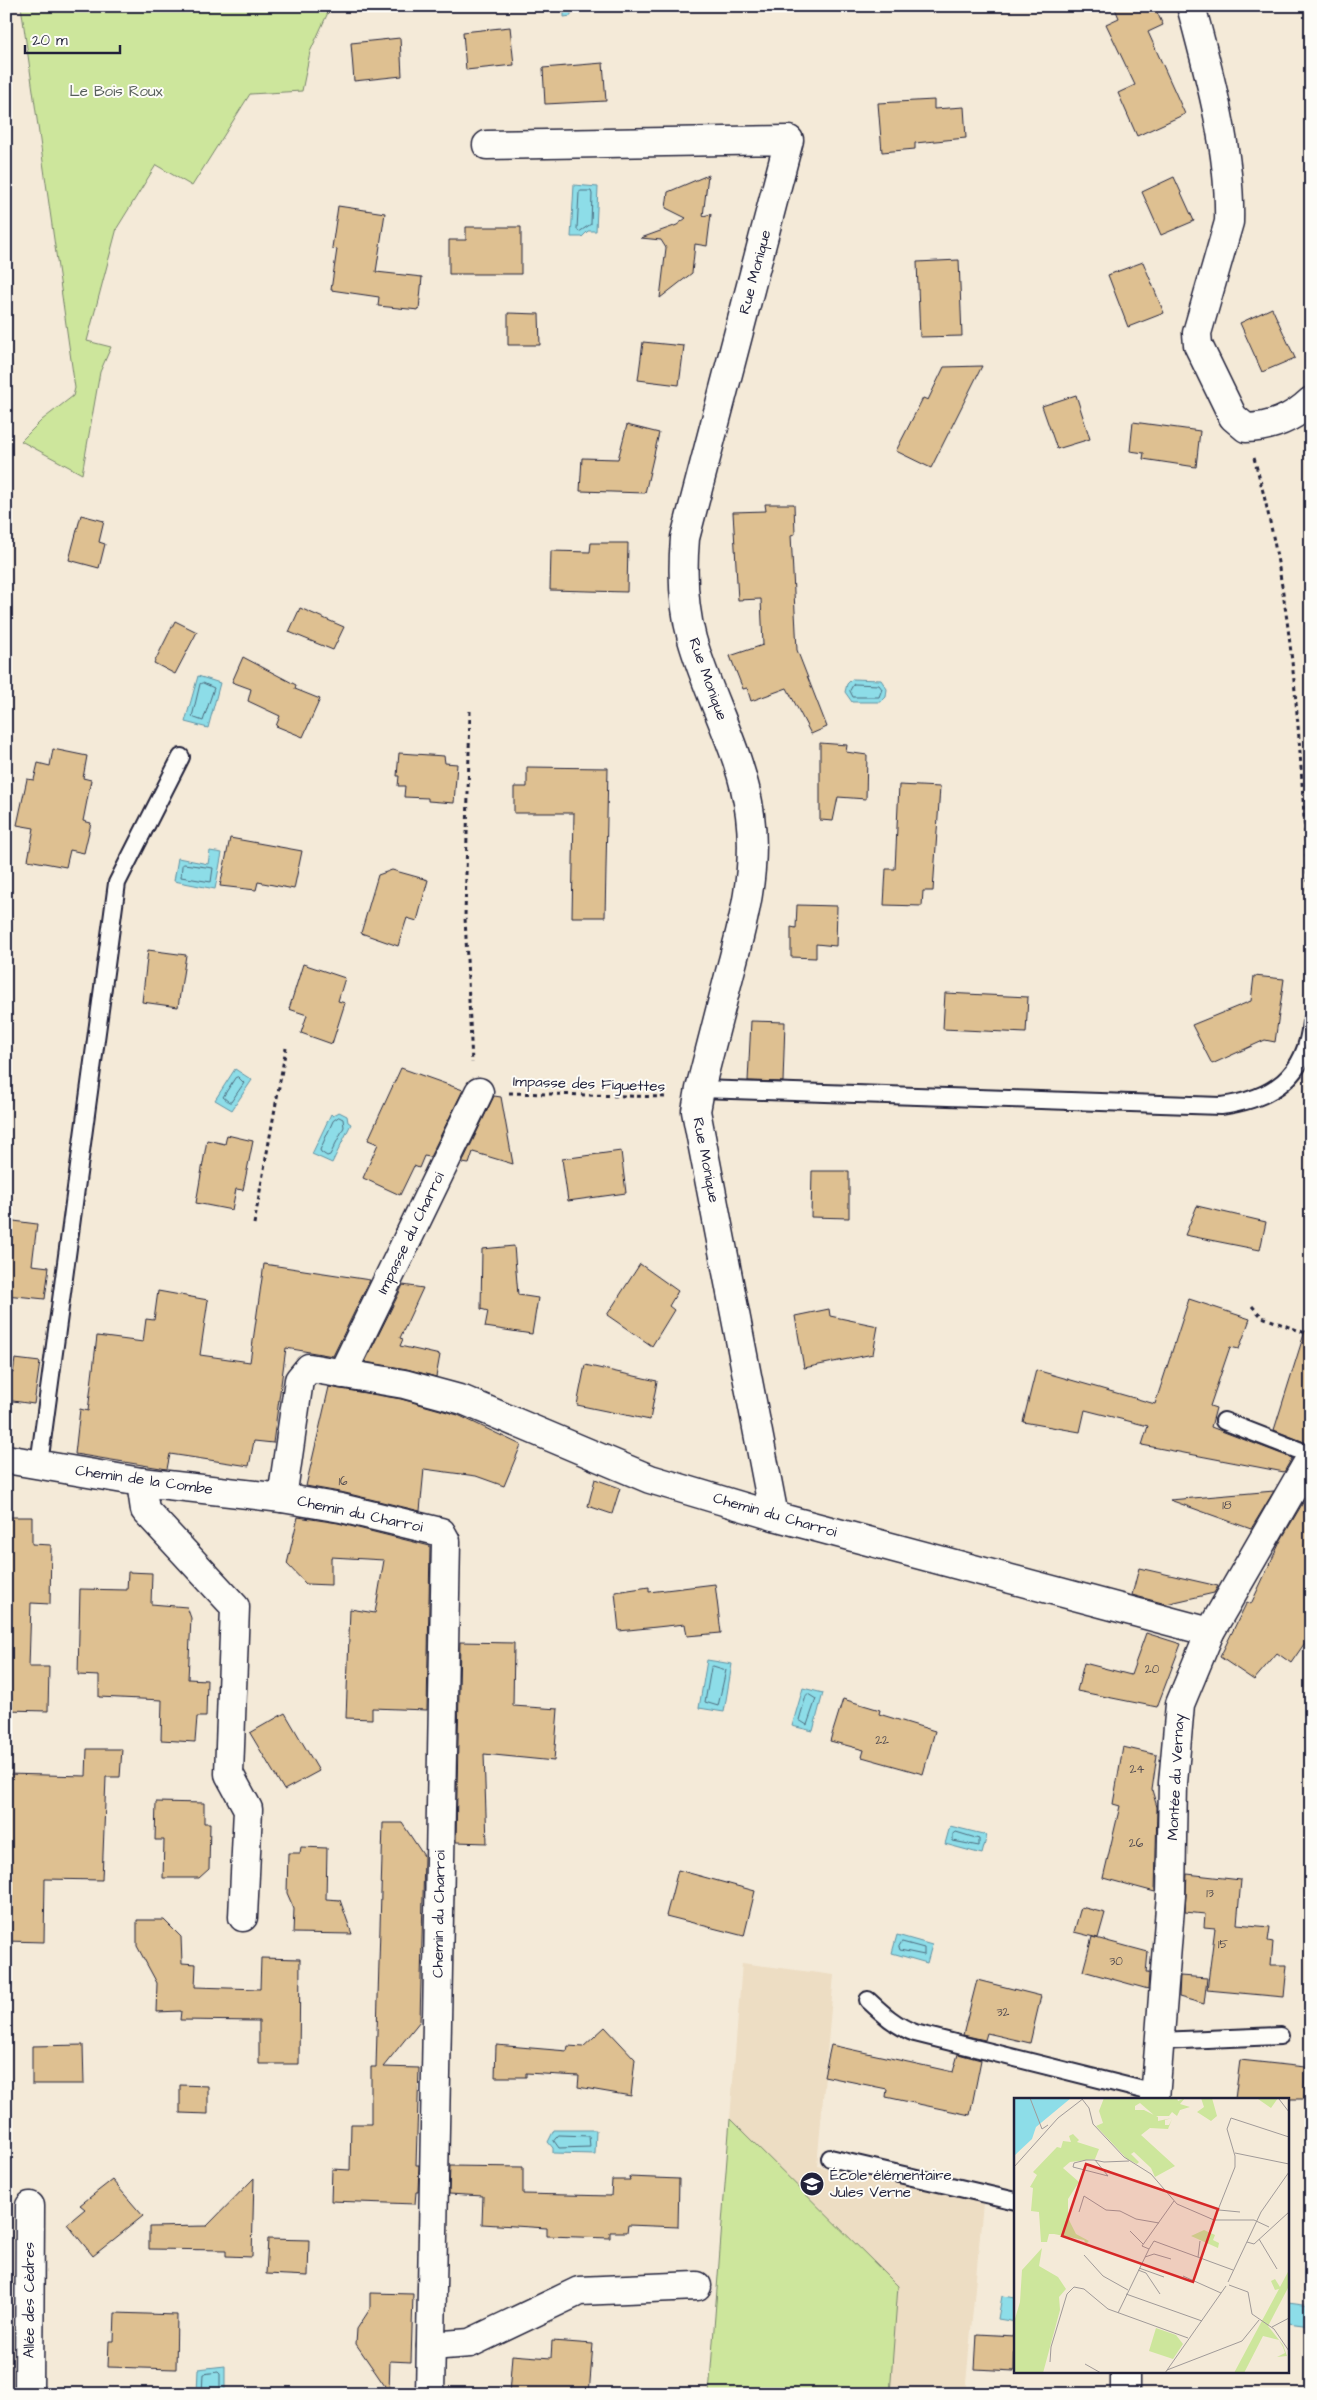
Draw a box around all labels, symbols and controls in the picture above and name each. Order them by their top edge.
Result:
scale bar [25,22,120,54]
text: 20 m [32,30,68,51]
park label: Le Bois Roux [69,81,164,102]
street label: Rue Monique [734,228,776,316]
street label: Rue Monique [683,635,733,723]
street label: Impasse des Figuettes [512,1071,666,1098]
street label: Rue Monique [687,1116,725,1204]
street label: Impasse du Charroi [372,1168,450,1298]
street label: Chemin de la Combe [74,1460,214,1500]
house number: 16 [338,1473,348,1490]
street label: Chemin du Charroi [711,1487,840,1543]
street label: Chemin du Charroi [295,1490,425,1538]
house number: 18 [1222,1497,1232,1514]
house number: 20 [1145,1661,1160,1678]
street label: Montée du Vernay [1162,1713,1191,1841]
house number: 22 [875,1732,889,1749]
house number: 24 [1129,1761,1145,1778]
house number: 26 [1129,1835,1144,1852]
street label: Chemin du Charroi [427,1849,451,1978]
house number: 13 [1206,1885,1214,1902]
house number: 15 [1218,1936,1229,1953]
house number: 30 [1109,1953,1123,1970]
house number: 32 [997,2004,1010,2021]
inset map [1014,2098,1290,2372]
place label: École élémentaire Jules Verne [830,2165,952,2203]
school or university icon: École élémentaire Jules Verne [799,2171,825,2197]
street label: Allée des Cèdres [19,2241,40,2358]

